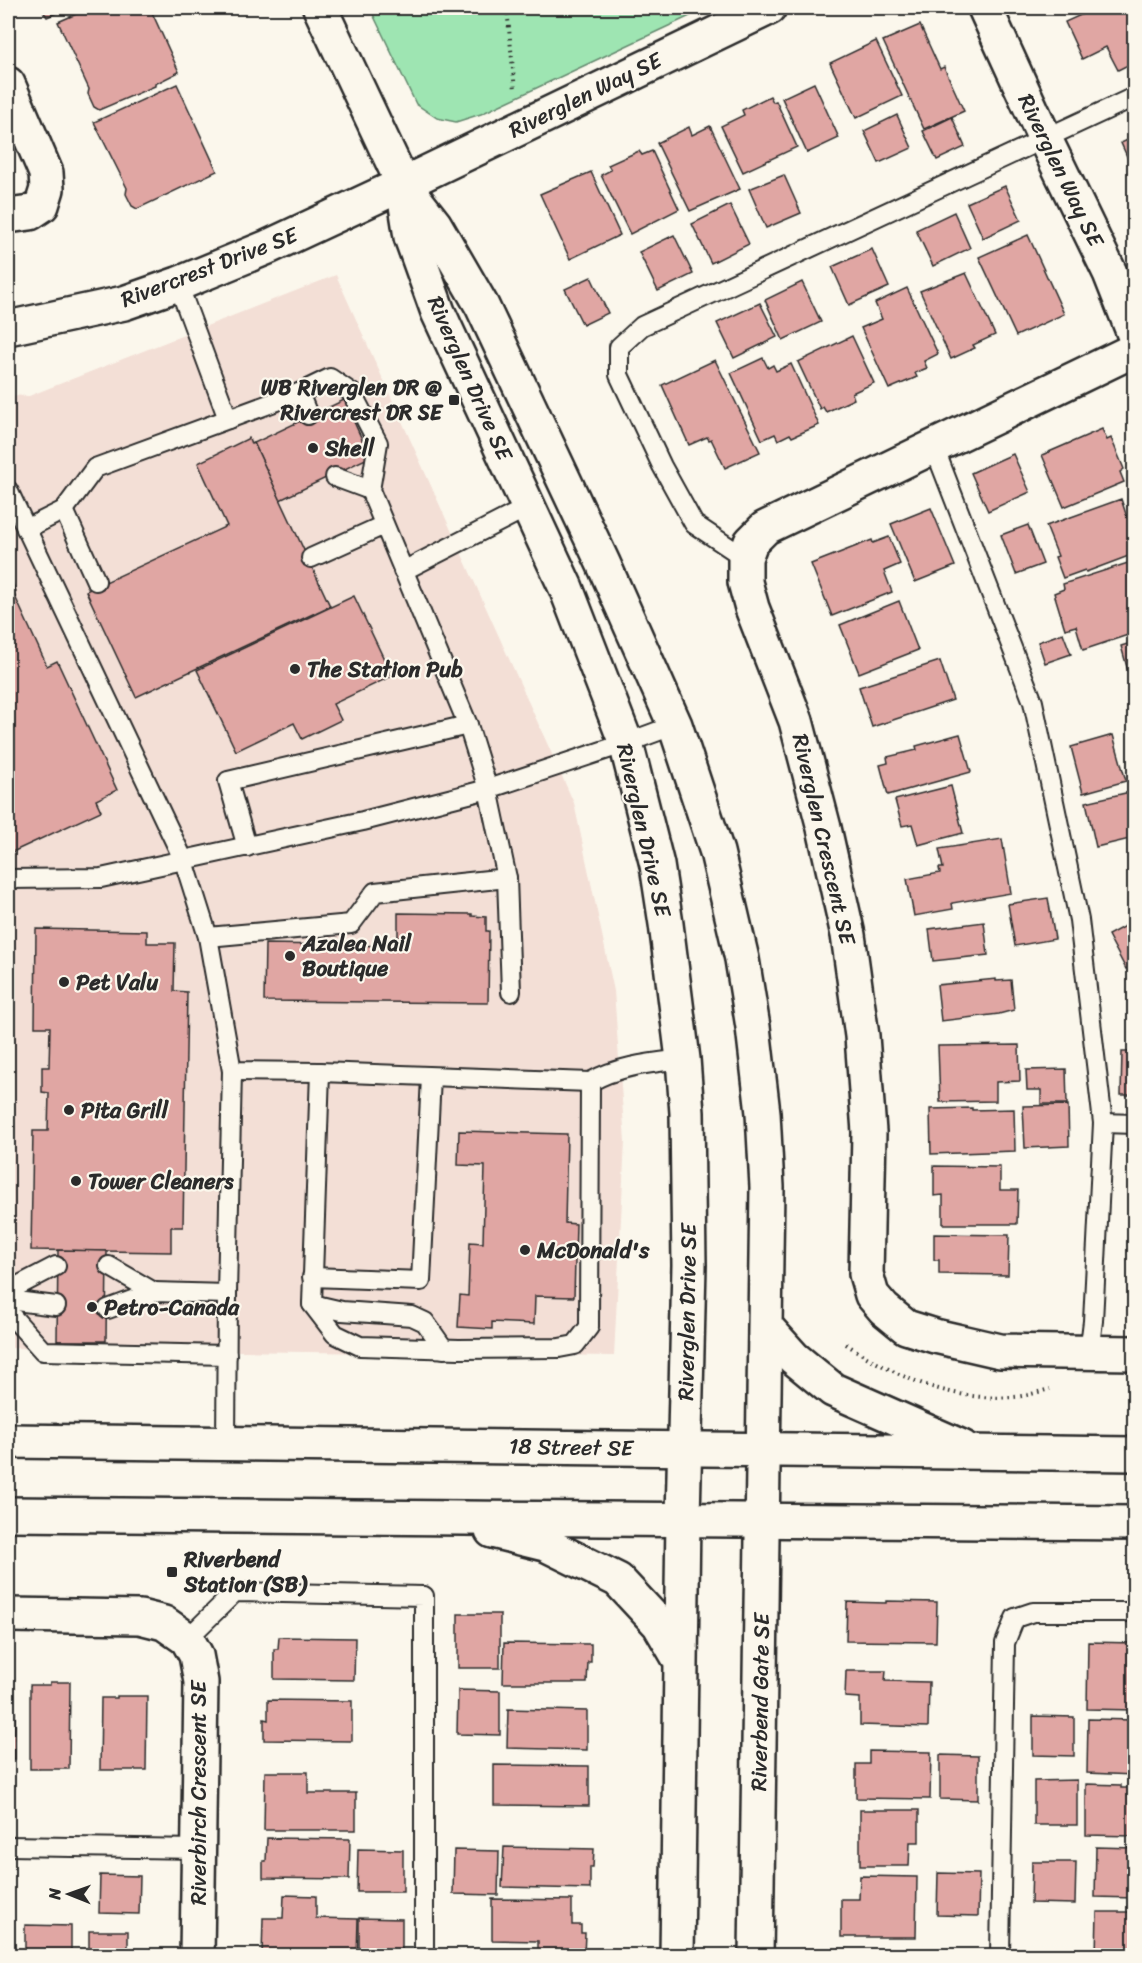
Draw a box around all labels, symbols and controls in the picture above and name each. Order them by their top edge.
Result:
street label: Riverglen Way SE [502,40,670,149]
street label: Riverglen Way SE [1007,87,1116,255]
street label: Rivercrest Drive SE [115,215,305,319]
street label: Riverglen Drive SE [416,289,525,468]
place label: WB Riverglen DR @ Rivercrest DR SE [261,368,444,432]
marker: WB Riverglen DR @ Rivercrest DR SE [447,393,461,407]
place label: Shell [324,429,375,468]
marker: Shell [306,441,320,455]
place label: The Station Pub [307,650,463,689]
marker: The Station Pub [288,662,302,676]
street label: Riverglen Crescent SE [781,730,868,950]
street label: Riverglen Drive SE [605,739,683,922]
place label: Azalea Nail Boutique [301,924,413,988]
marker: Azalea Nail Boutique [283,949,297,963]
place label: Pet Valu [76,963,158,1002]
marker: Pet Valu [57,975,71,989]
place label: Pita Grill [81,1091,170,1130]
marker: Pita Grill [62,1103,76,1117]
place label: Tower Cleaners [88,1162,235,1201]
marker: Tower Cleaners [69,1174,83,1188]
street label: Riverglen Drive SE [666,1221,708,1401]
place label: McDonald's [536,1231,650,1270]
marker: McDonald's [518,1243,532,1257]
place label: Petro-Canada [104,1288,240,1327]
marker: Petro-Canada [85,1300,99,1314]
street label: 18 Street SE [509,1426,635,1468]
place label: Riverbend Station (SB) [183,1540,308,1604]
marker: Riverbend Station (SB) [165,1565,179,1579]
street label: Riverbend Gate SE [739,1611,781,1791]
street label: Riverbirch Crescent SE [179,1679,218,1905]
north arrow [39,1864,99,1924]
text: N [40,1887,69,1901]

